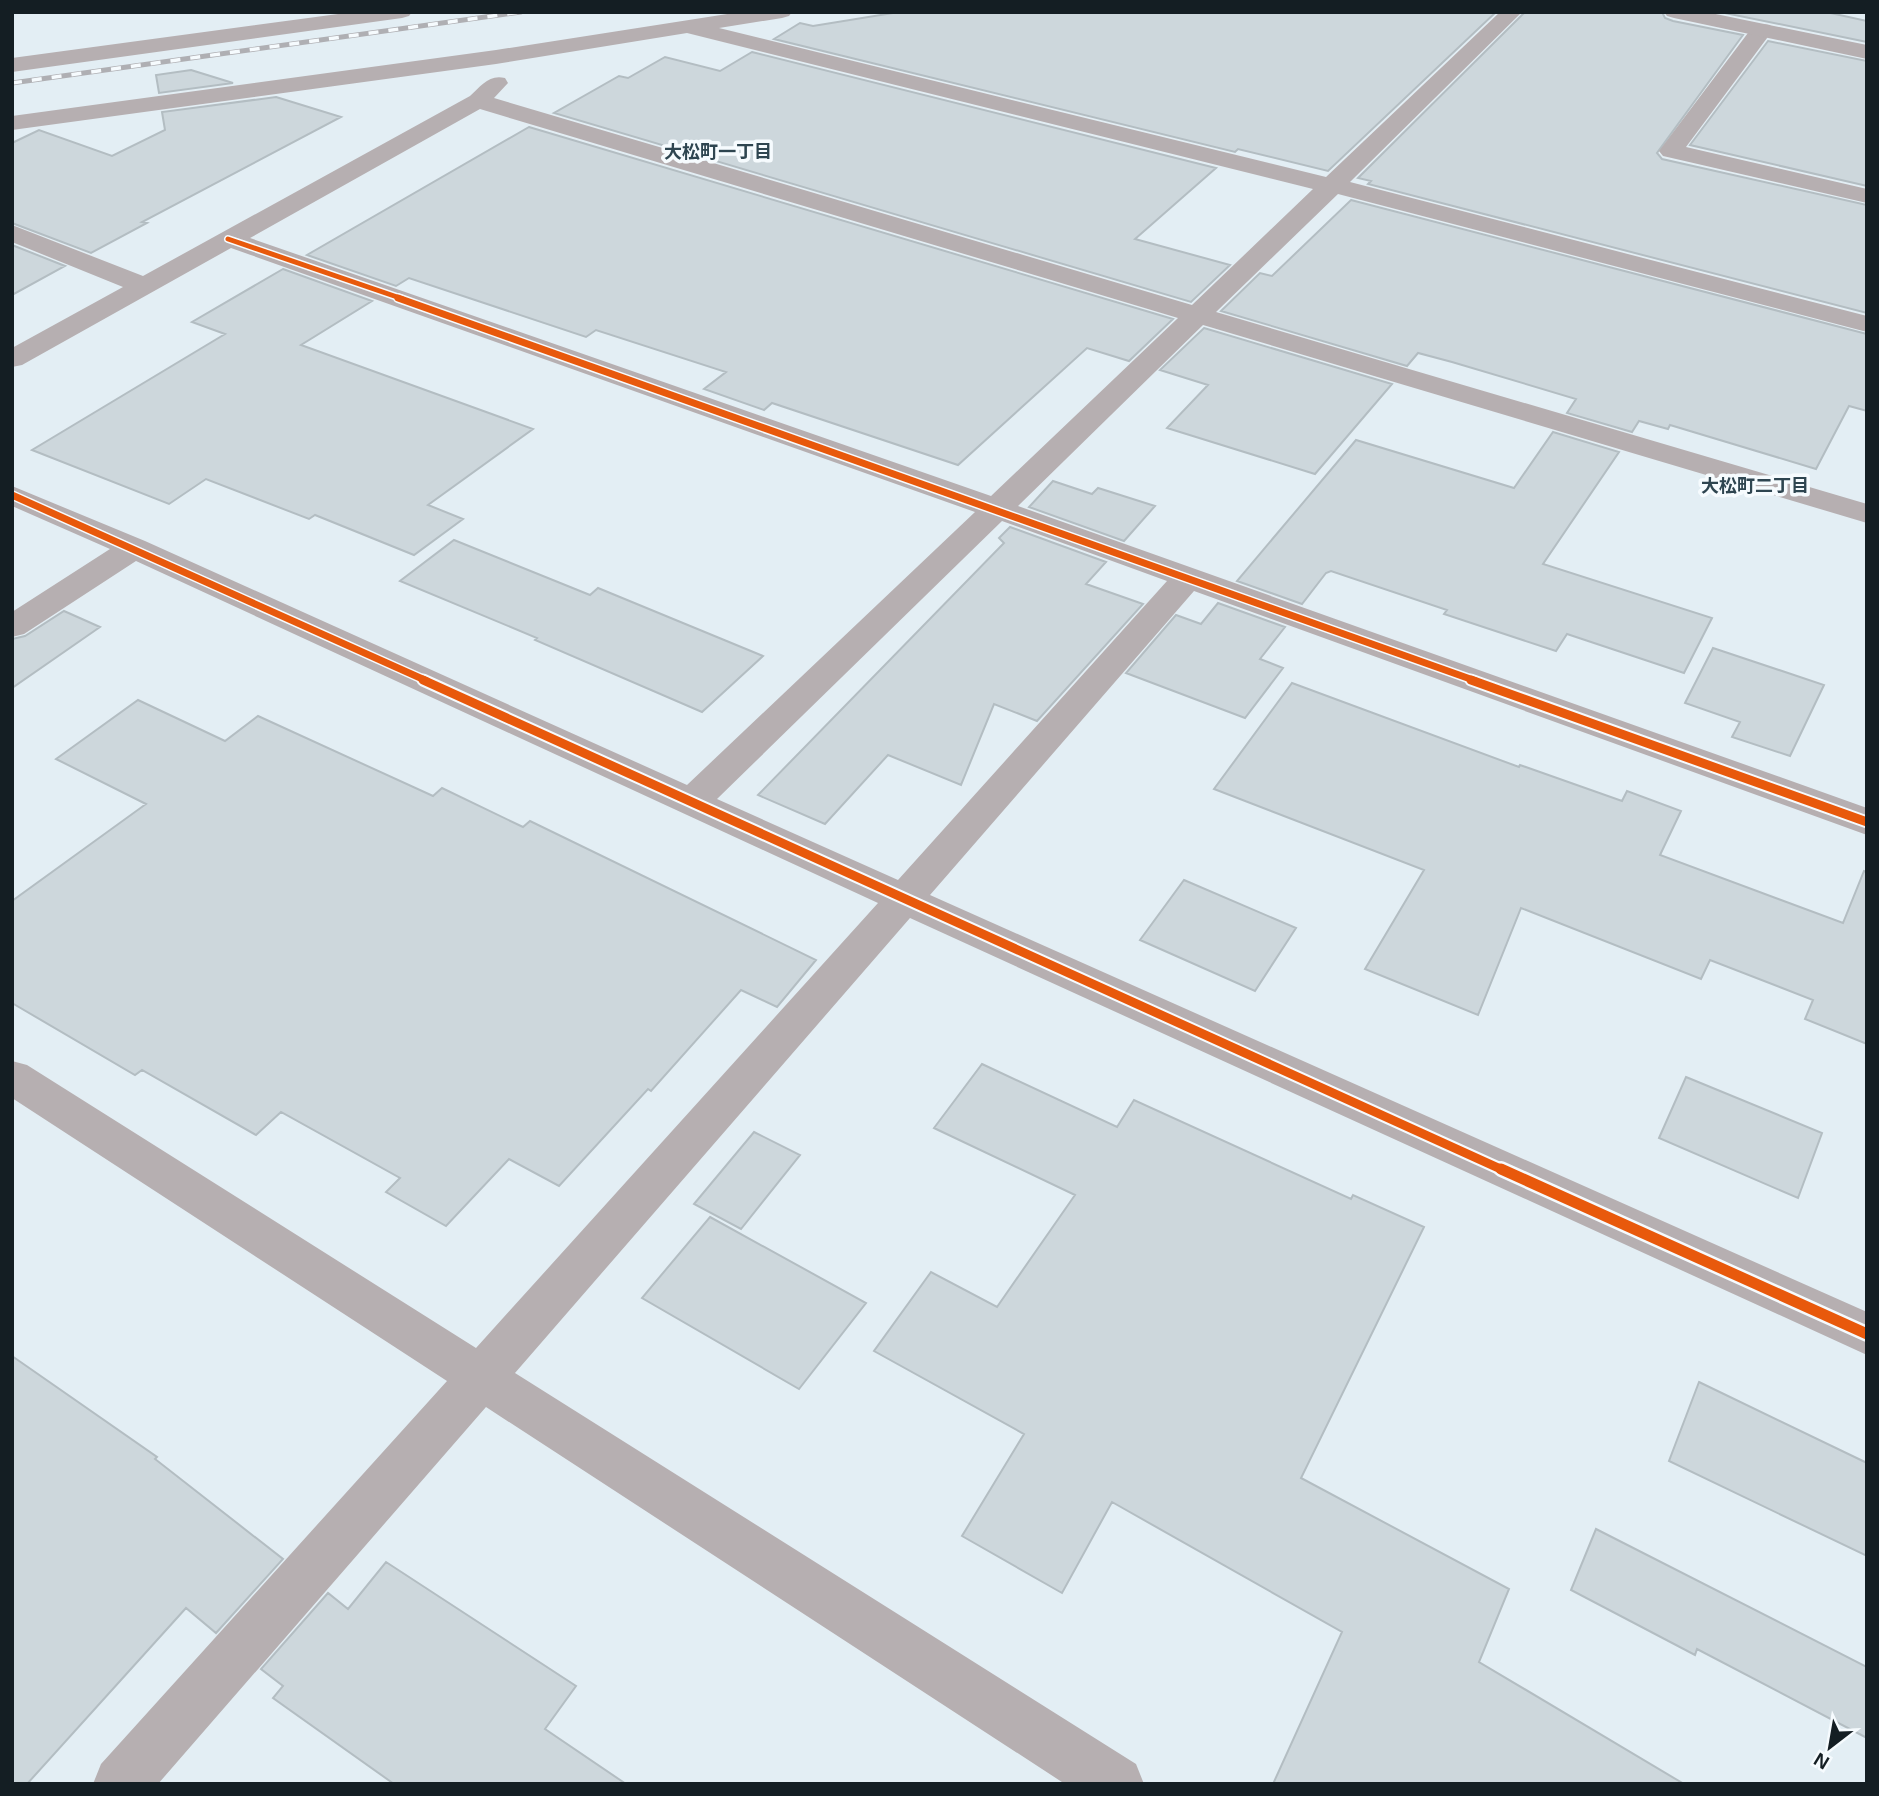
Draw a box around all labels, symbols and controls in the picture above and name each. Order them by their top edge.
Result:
district label: 大松町一丁目 [664,142,772,162]
district label: 大松町二丁目 [1701,476,1809,496]
north arrow [1795,1712,1865,1782]
text: N [1810,1749,1833,1774]

